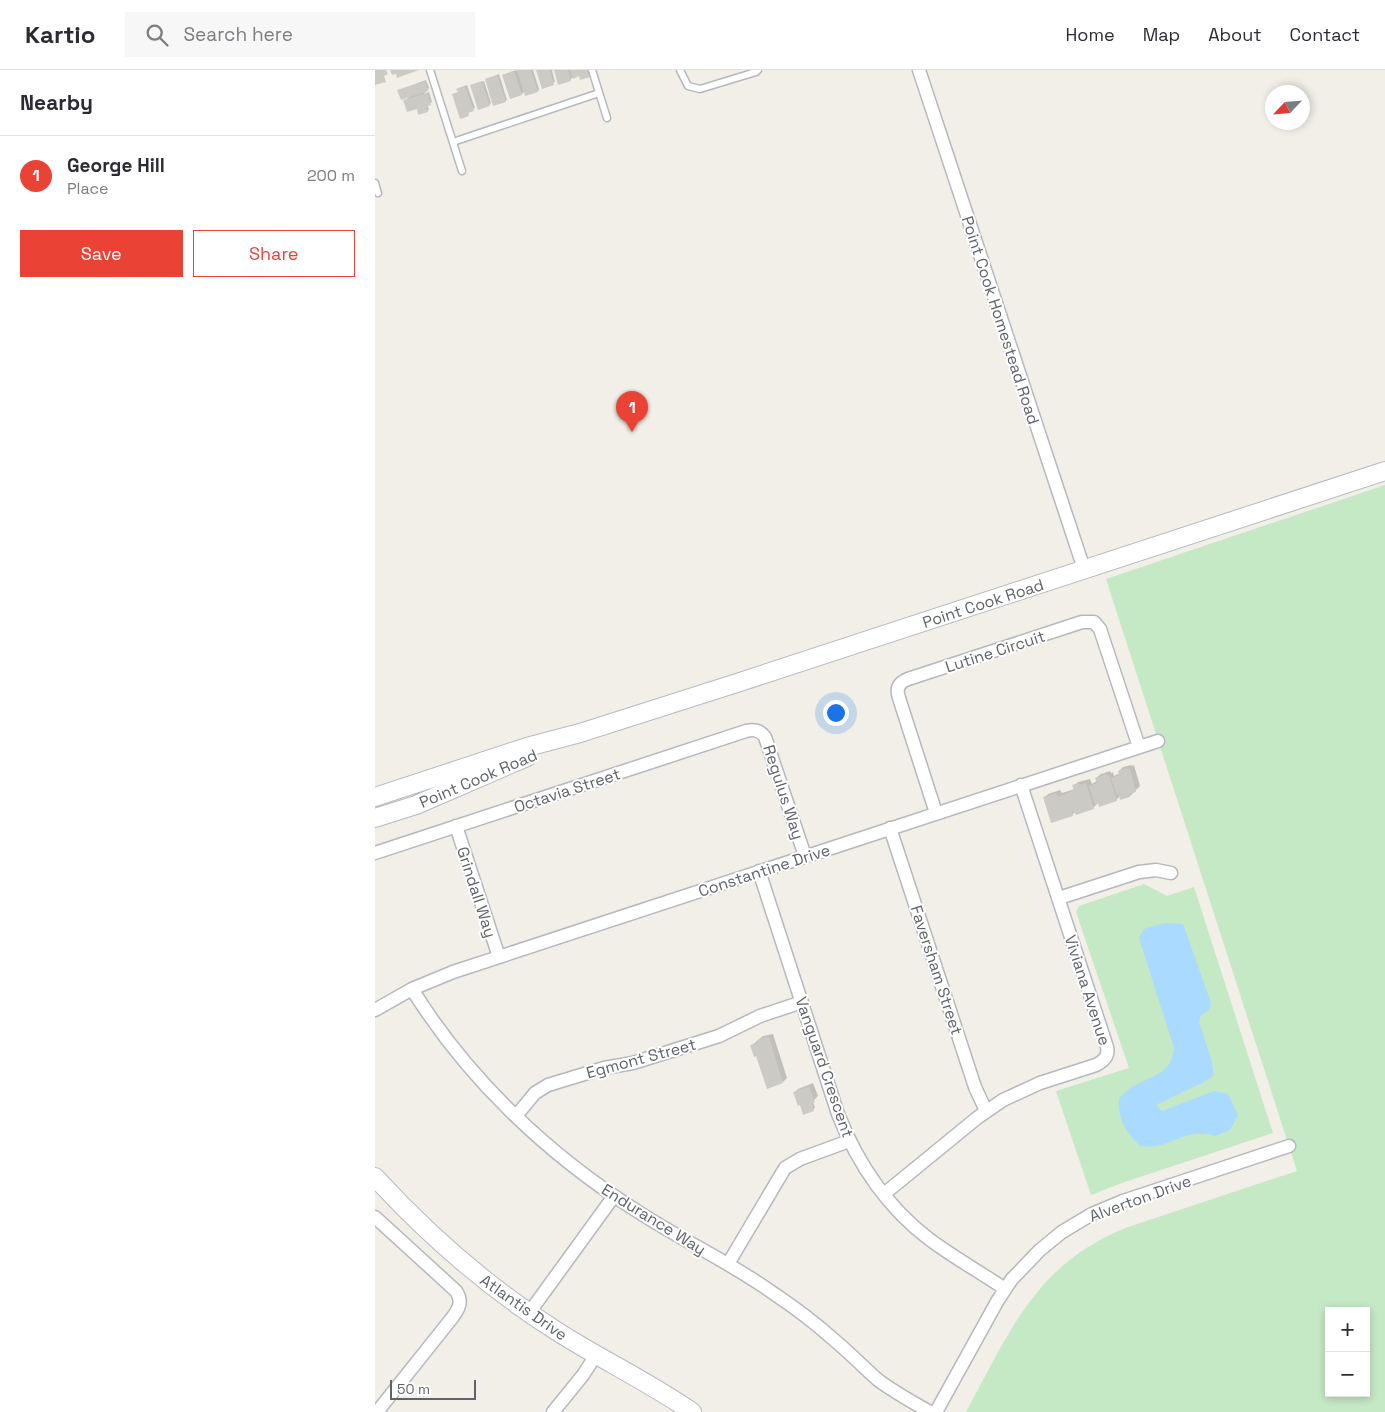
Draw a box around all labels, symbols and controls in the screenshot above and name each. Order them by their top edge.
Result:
search box [125,12,475,57]
text: Kartio [25,19,95,50]
icon: search [143,21,171,49]
text: Search here [183,22,293,47]
text: Home [1066,23,1115,46]
text: Map [1143,23,1180,46]
text: About [1208,23,1262,46]
text: Contact [1290,23,1360,46]
north arrow [1265,85,1310,130]
text: Nearby [20,89,93,116]
text: George Hill [67,153,165,178]
text: 1 [32,165,40,186]
text: 200 m [307,165,355,186]
text: Place [67,178,109,199]
street label: Point Cook Homestead Road [957,213,1044,427]
button: Save [20,230,183,277]
button: Share [193,230,355,277]
pin: 1 [616,391,648,432]
street label: Point Cook Road [920,574,1046,633]
street label: Lutine Circuit [943,625,1048,677]
your location [823,700,849,726]
street label: Regulus Way [758,742,809,842]
street label: Point Cook Road [416,744,540,813]
street label: Octavia Street [511,763,623,818]
street label: Constantine Drive [696,839,833,902]
street label: Grindall Way [452,844,501,940]
street label: Faversham Street [906,903,967,1038]
street label: Viviana Avenue [1060,932,1115,1048]
street label: Vanguard Crescent [791,994,858,1140]
street label: Egmont Street [584,1034,698,1083]
street label: Alverton Drive [1086,1170,1194,1227]
street label: Endurance Way [598,1179,710,1260]
street label: Atlantis Drive [476,1270,572,1345]
map controls [1325,1307,1370,1397]
button: + [1325,1307,1370,1352]
button: − [1325,1352,1370,1397]
scale bar [390,1377,476,1400]
text: 50 m [397,1380,430,1398]

